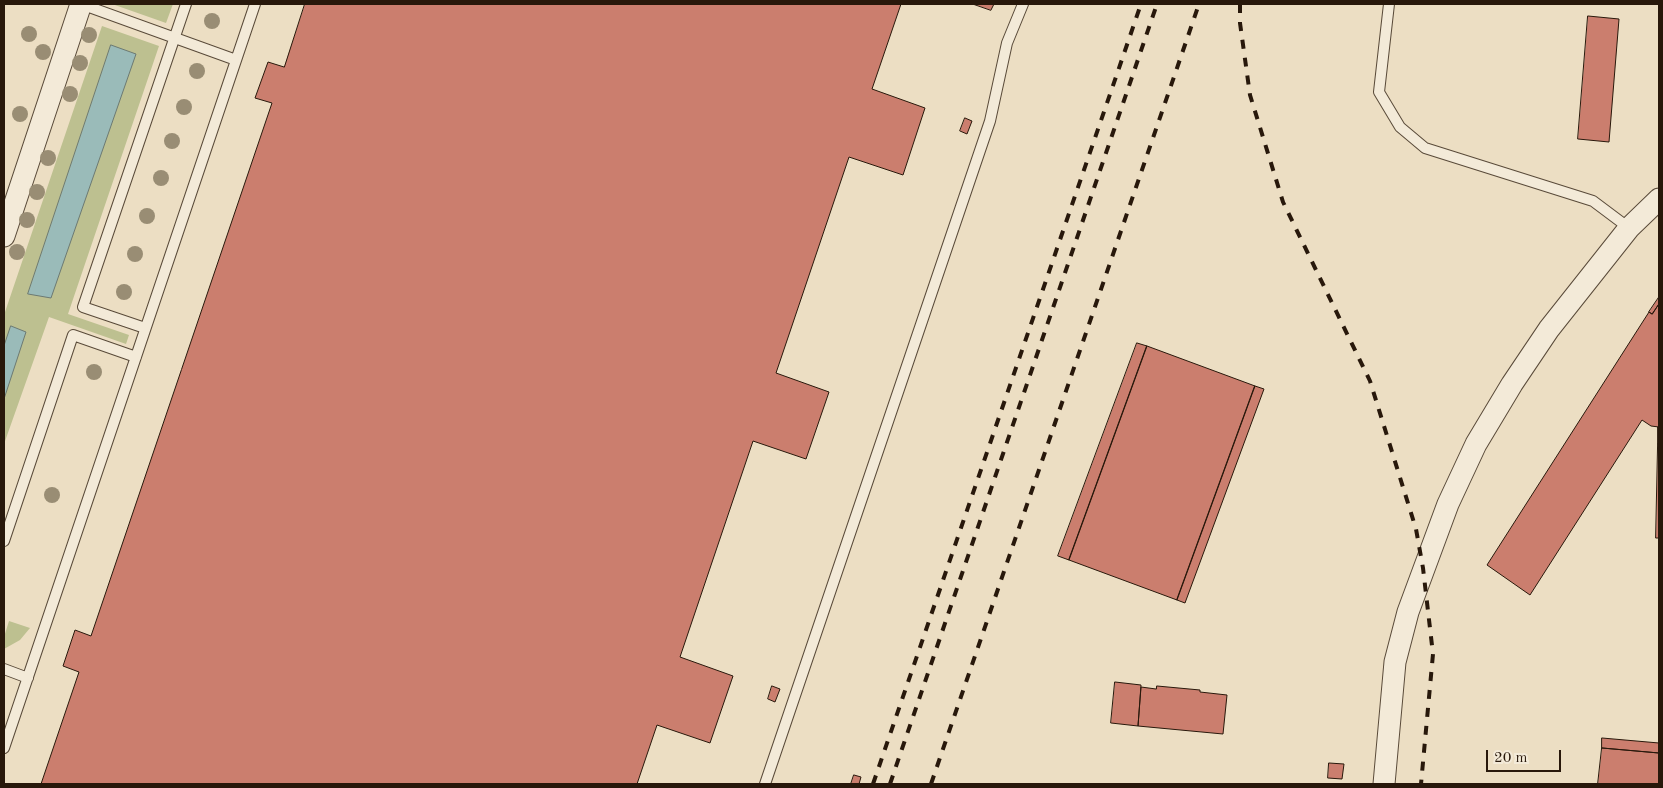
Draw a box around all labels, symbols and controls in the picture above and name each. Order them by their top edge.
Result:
scale bar [1488,740,1563,772]
text: 20 m [1494,751,1528,766]

